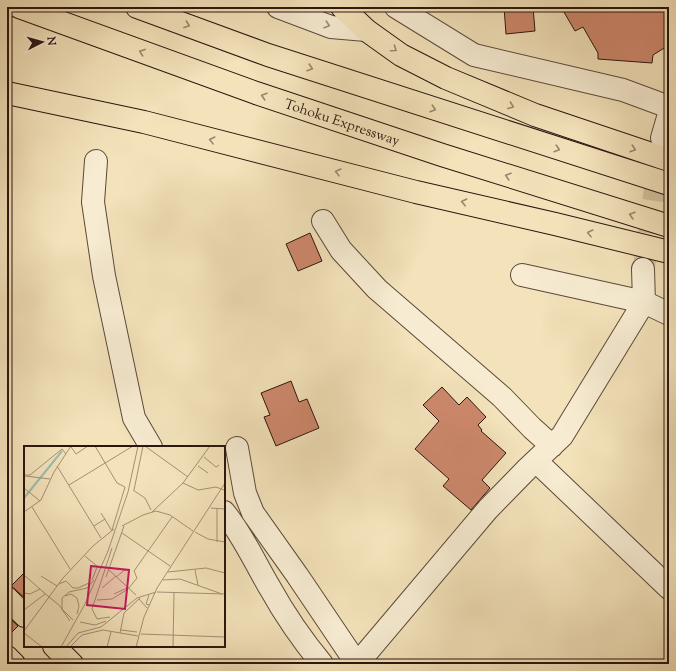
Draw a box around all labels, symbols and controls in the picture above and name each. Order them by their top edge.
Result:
one-way arrow [324,20,331,29]
one-way arrow [184,21,191,29]
north arrow [22,22,62,62]
text: N [42,35,59,46]
one-way arrow [390,44,397,52]
one-way arrow [139,48,146,56]
one-way arrow [306,64,313,72]
one-way arrow [261,92,268,101]
street label: Tohoku Expressway [281,95,402,152]
one-way arrow [507,101,514,109]
one-way arrow [430,104,437,113]
one-way arrow [209,136,215,144]
one-way arrow [553,144,560,153]
one-way arrow [630,144,637,153]
one-way arrow [335,168,342,177]
one-way arrow [504,172,511,181]
one-way arrow [461,199,467,207]
one-way arrow [628,211,635,220]
one-way arrow [587,229,594,238]
inset map [24,446,225,647]

